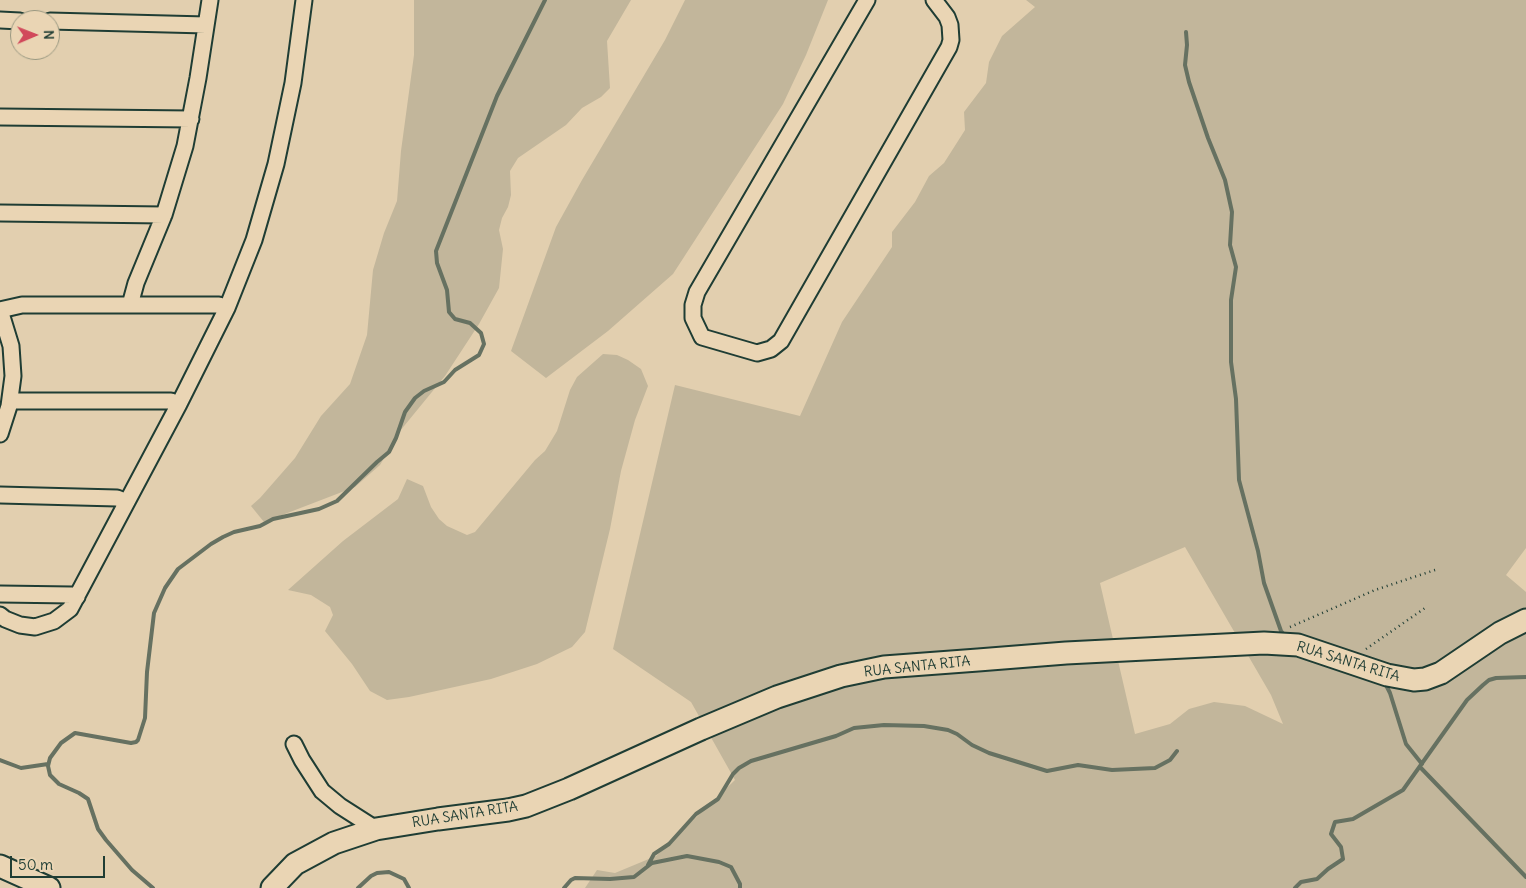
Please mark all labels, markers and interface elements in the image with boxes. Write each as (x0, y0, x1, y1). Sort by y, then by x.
north arrow (10, 10, 60, 60)
text: N (40, 30, 58, 40)
street label: RUA SANTA RITA (1294, 638, 1402, 686)
street label: RUA SANTA RITA (863, 653, 971, 681)
street label: RUA SANTA RITA (411, 798, 519, 832)
scale bar (12, 846, 108, 878)
text: 50 m (18, 855, 53, 874)

